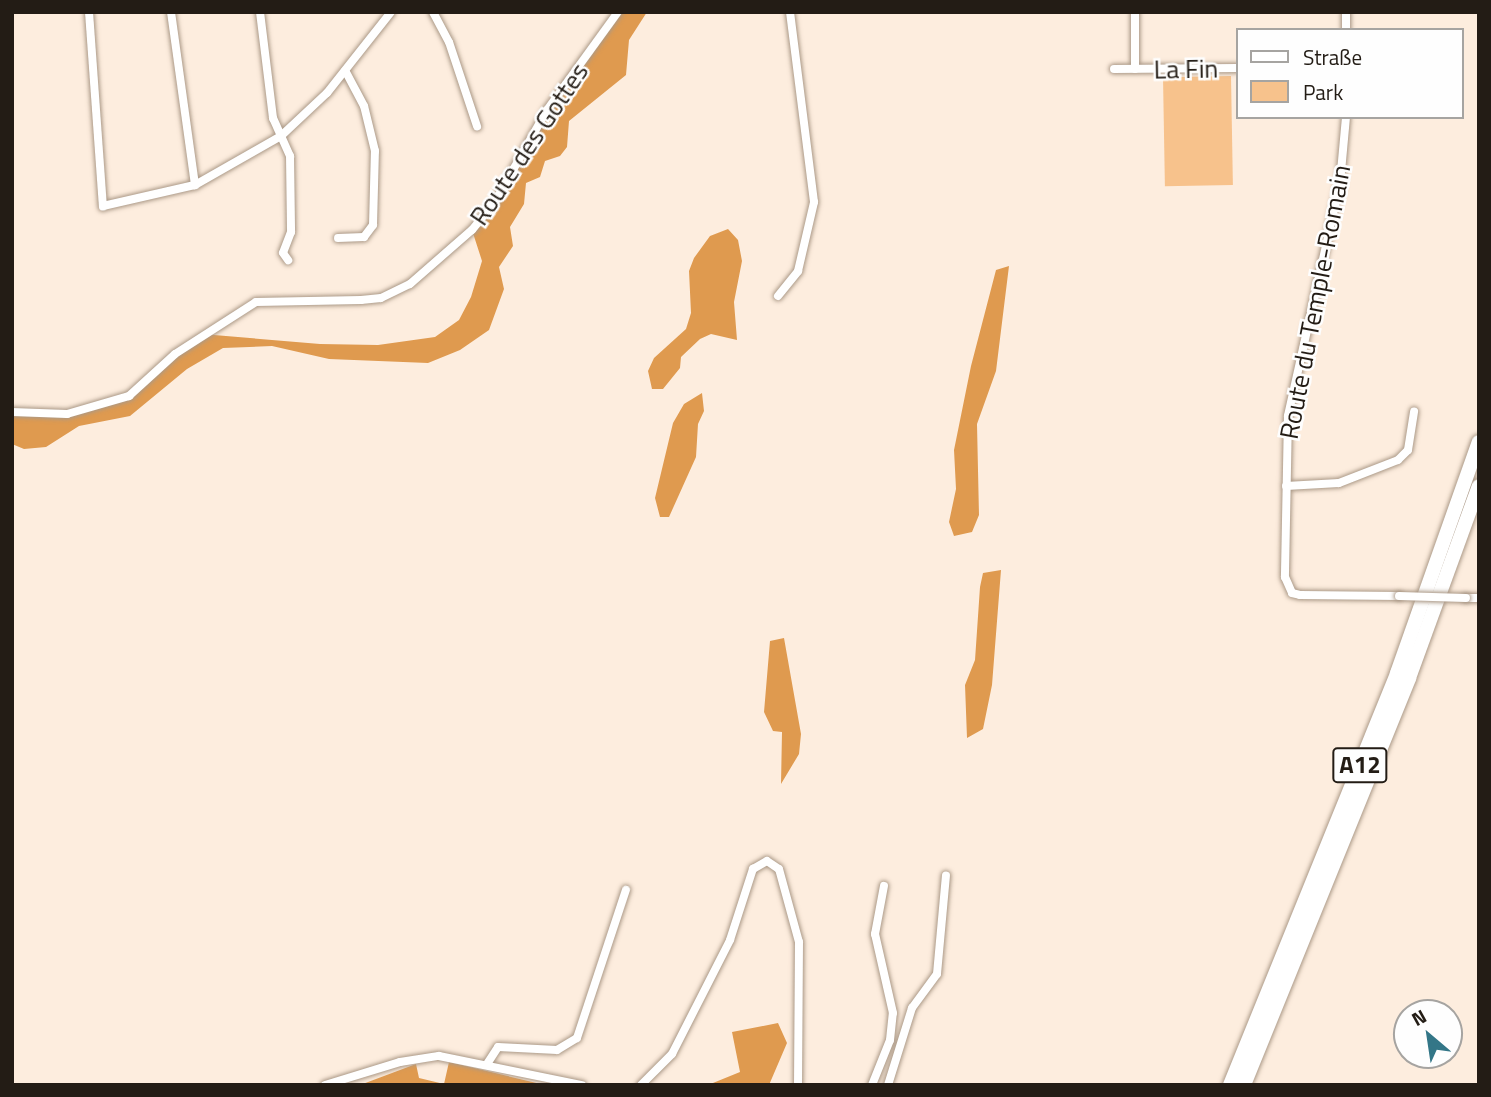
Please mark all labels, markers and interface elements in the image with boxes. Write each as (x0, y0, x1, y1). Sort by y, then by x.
legend (1236, 28, 1463, 119)
text: Straße (1303, 41, 1362, 73)
street label: La Fin (1153, 53, 1219, 85)
street label: Route des Gottes (463, 57, 595, 231)
text: Park (1303, 76, 1343, 108)
street label: Route du Temple-Romain (1273, 162, 1357, 442)
road number: A12 (1332, 744, 1388, 786)
north arrow (1393, 999, 1463, 1069)
text: N (1406, 1001, 1431, 1033)

